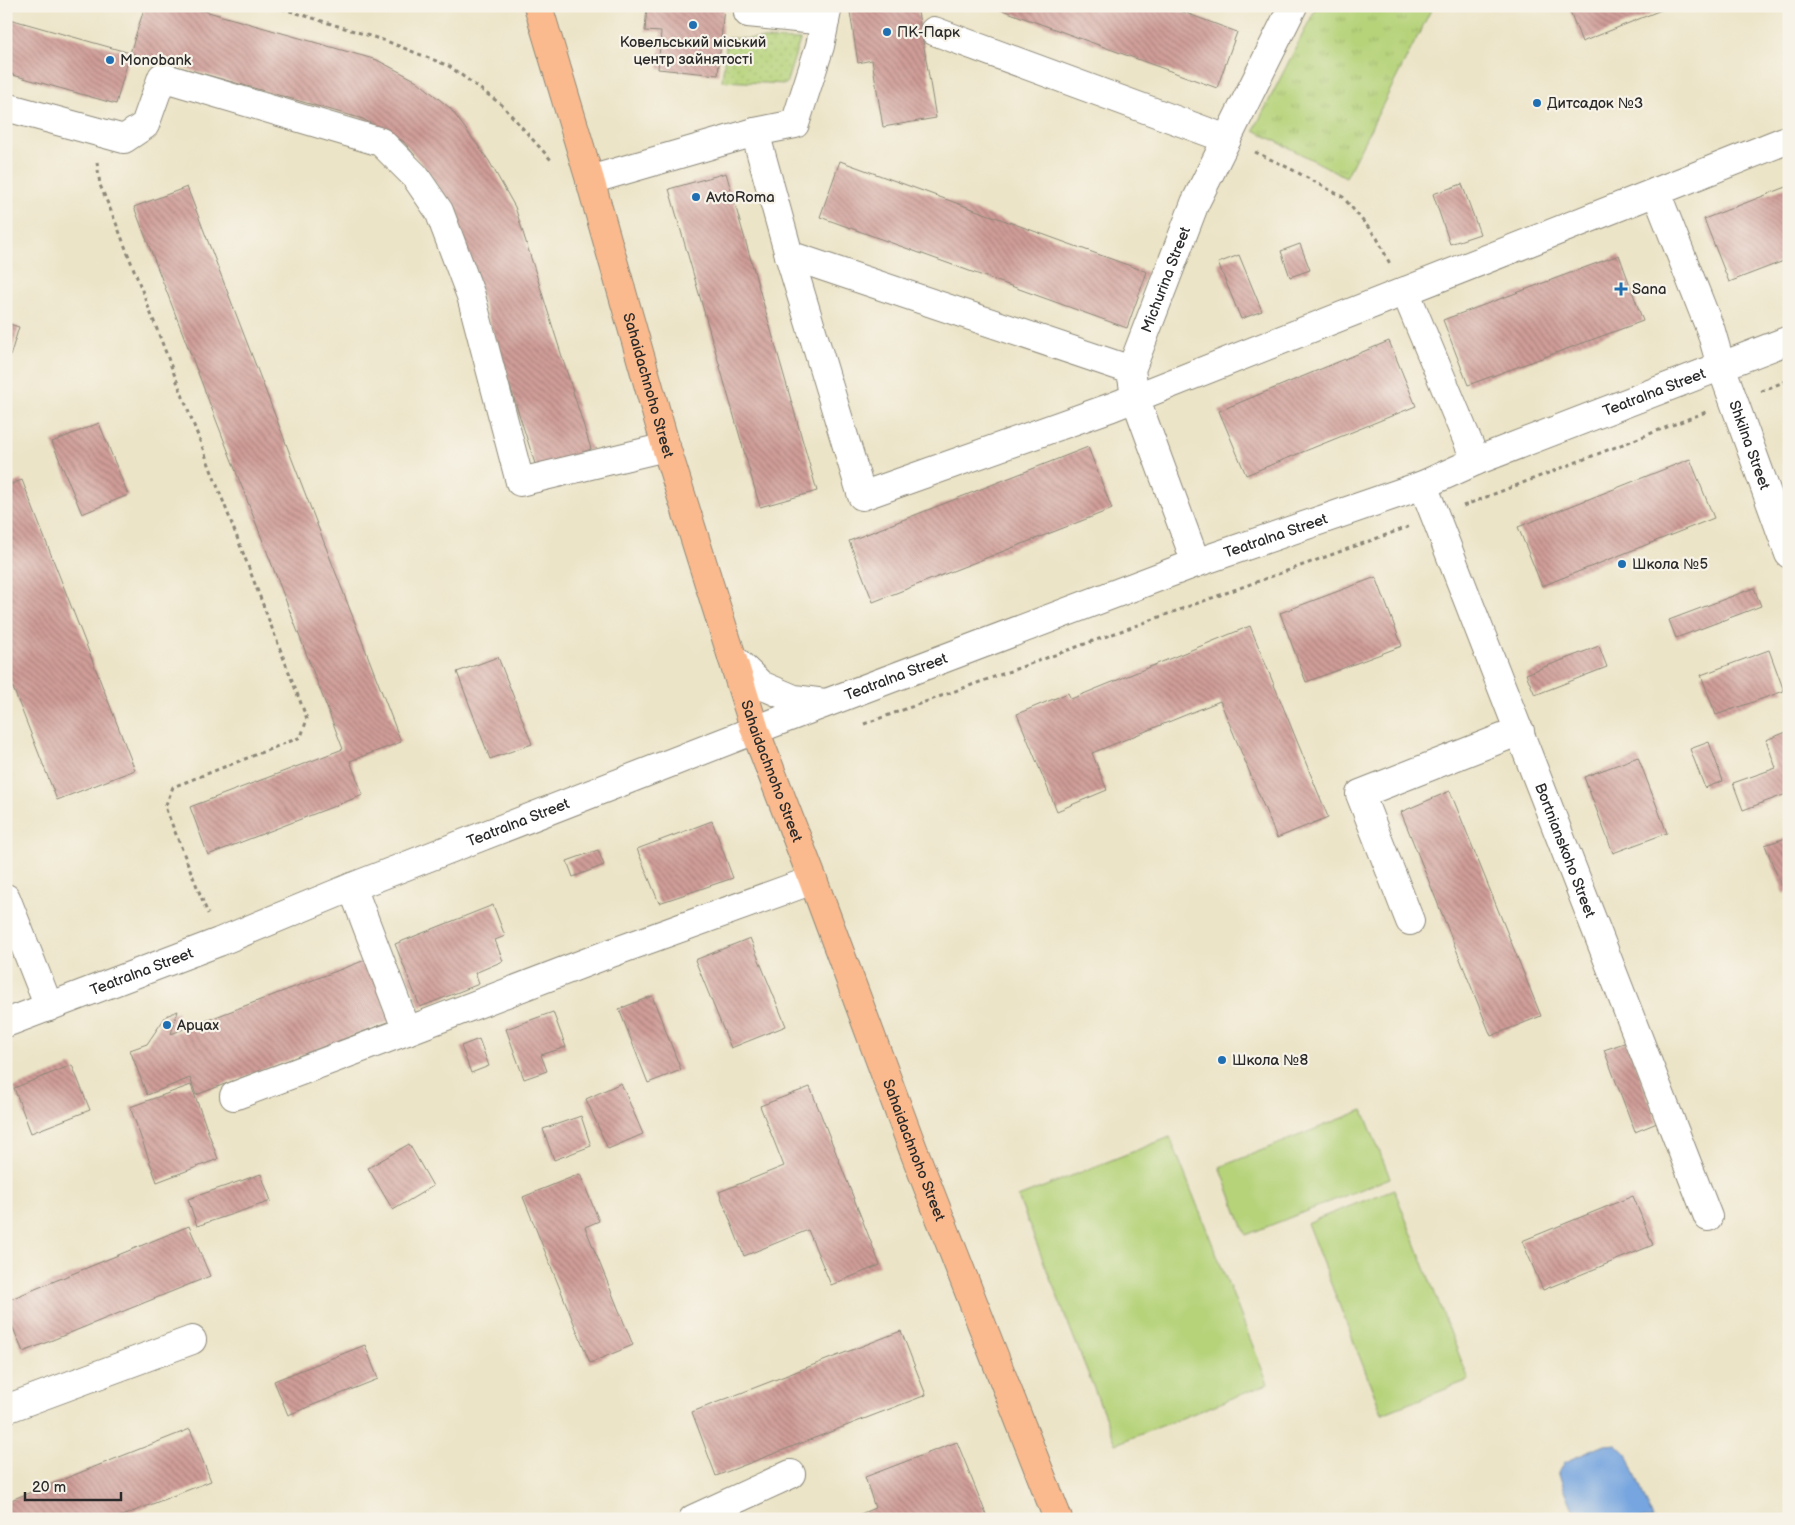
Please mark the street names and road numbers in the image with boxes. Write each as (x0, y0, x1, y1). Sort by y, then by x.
street label: Michurina Street (1137, 224, 1195, 335)
street label: Sahaidachnoho Street (619, 310, 678, 461)
street label: Teatralna Street (1600, 364, 1708, 421)
street label: Shkilna Street (1725, 398, 1775, 493)
street label: Teatralna Street (1221, 509, 1330, 562)
street label: Teatralna Street (842, 648, 950, 705)
street label: Sahaidachnoho Street (737, 698, 807, 845)
street label: Bortnianskoho Street (1530, 780, 1600, 921)
street label: Teatralna Street (464, 794, 572, 851)
street label: Teatralna Street (87, 943, 196, 1000)
street label: Sahaidachnoho Street (878, 1077, 950, 1224)

